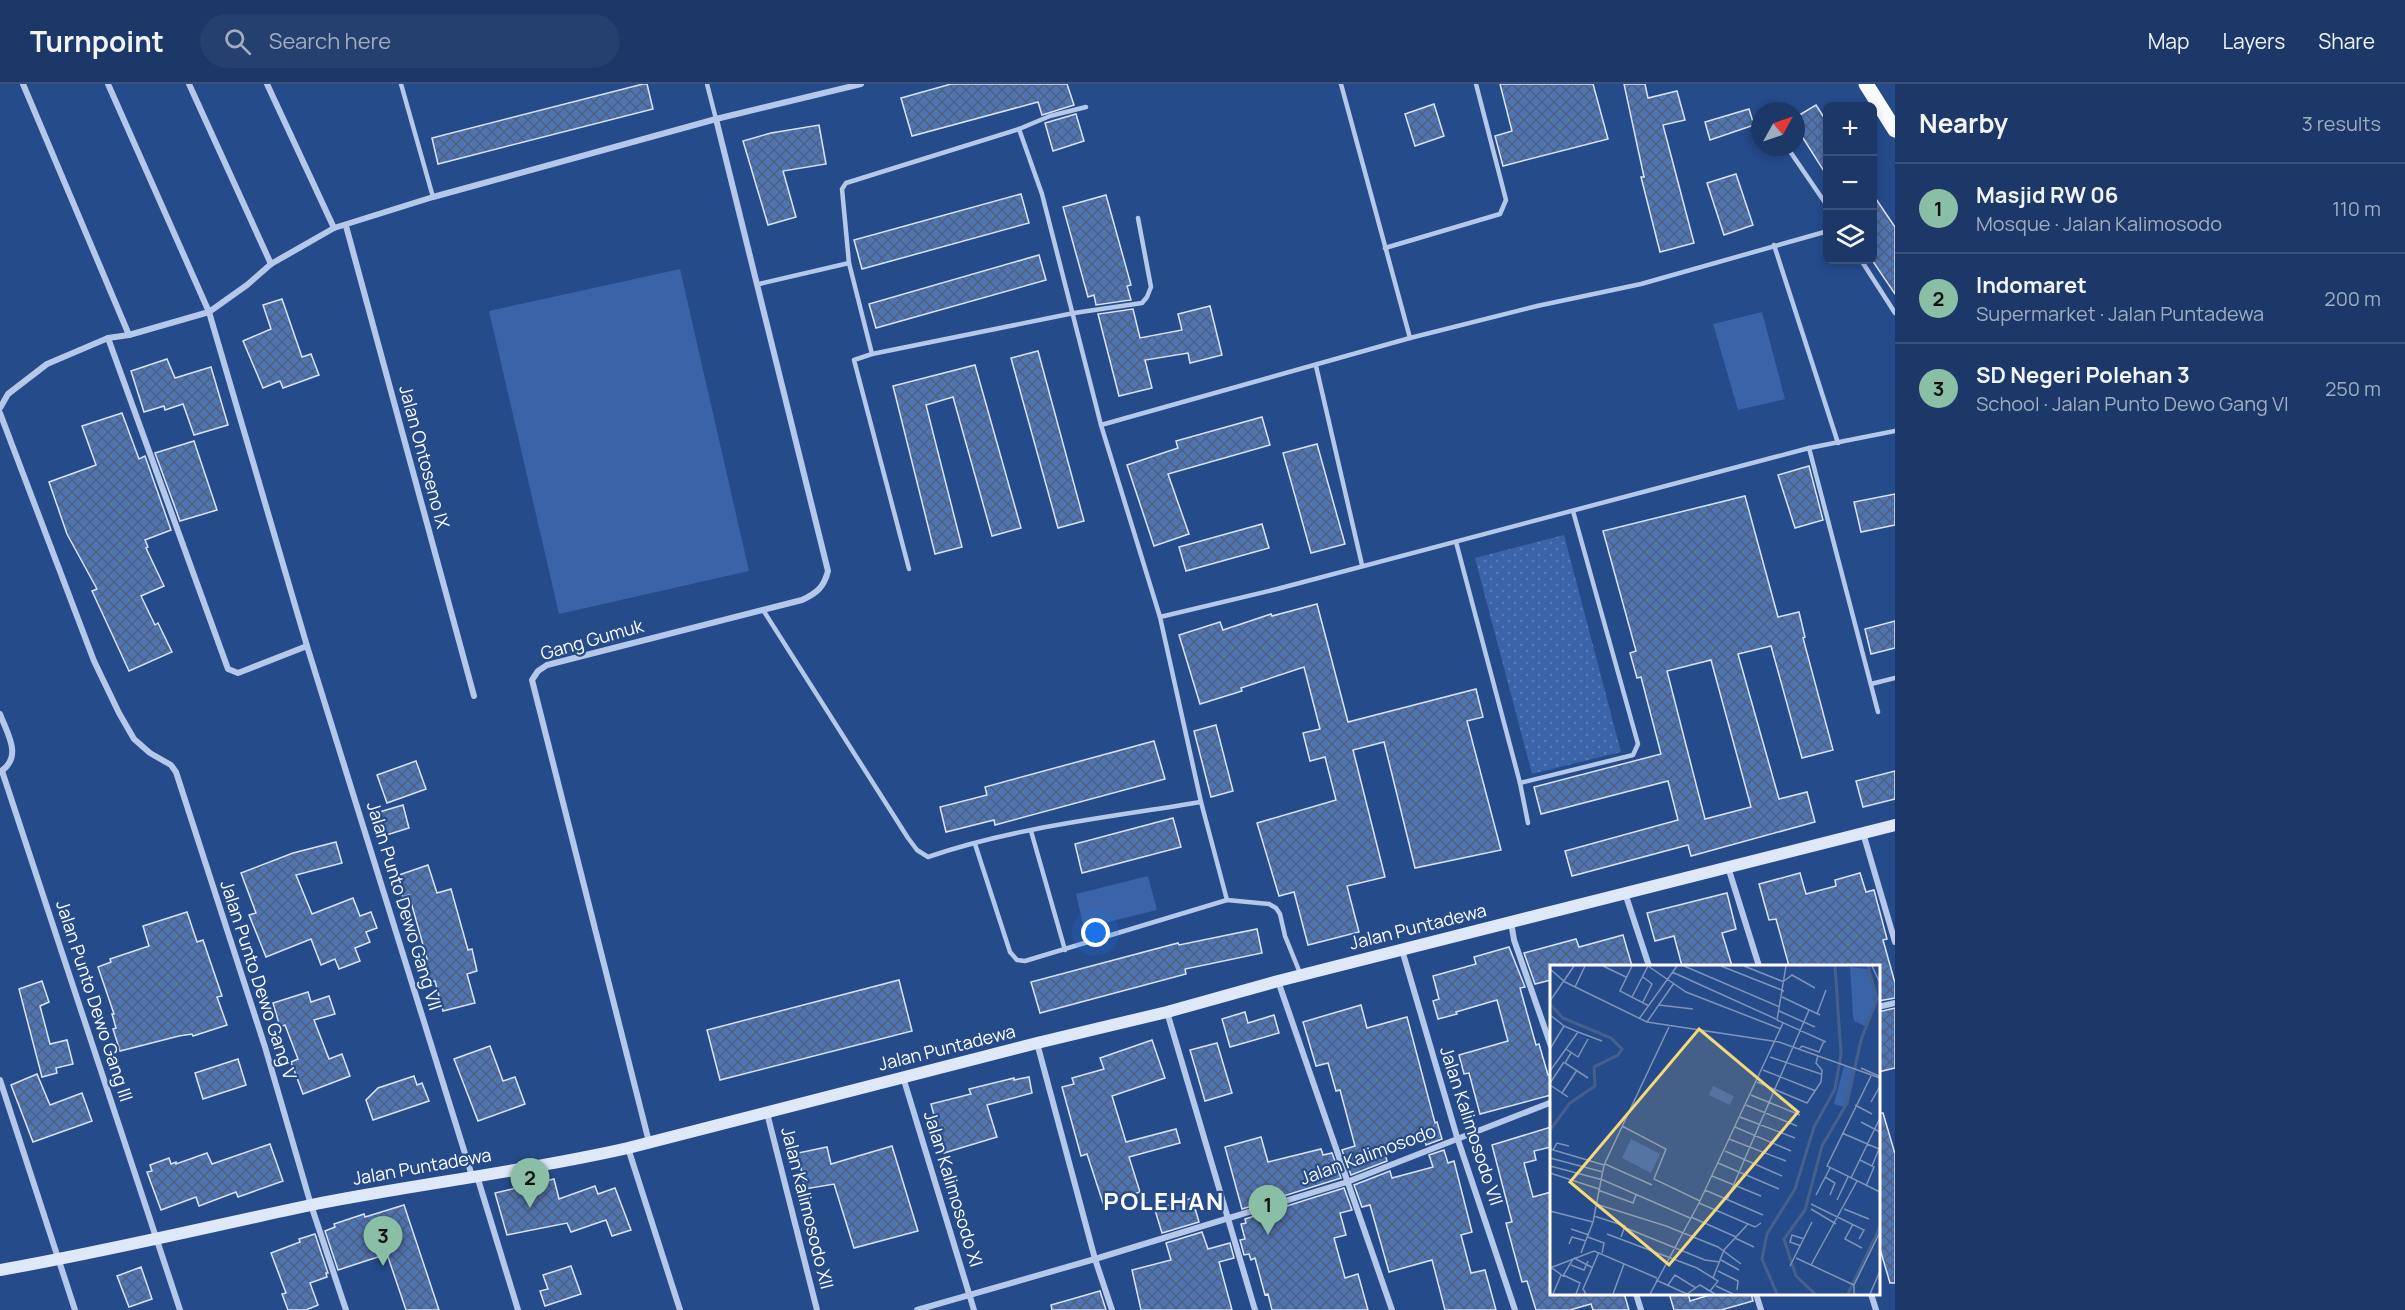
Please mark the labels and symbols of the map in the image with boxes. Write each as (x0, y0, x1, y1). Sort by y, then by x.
north arrow (1751, 102, 1805, 156)
street label: Jalan Ontoseno IX (394, 382, 456, 531)
street label: Gang Gumuk (538, 613, 647, 665)
street label: Jalan Punto Dewo Gang VII (362, 798, 448, 1013)
street label: Jalan Punto Dewo Gang V (215, 877, 303, 1083)
street label: Jalan Punto Dewo Gang III (51, 897, 139, 1104)
street label: Jalan Puntadewa (1347, 897, 1489, 955)
your location (1081, 918, 1110, 947)
inset map (1550, 965, 1880, 1295)
street label: Jalan Puntadewa (876, 1018, 1018, 1076)
street label: Jalan Kalimosodo VII (1435, 1043, 1509, 1208)
street label: Jalan Kalimosodo XI (919, 1108, 989, 1270)
street label: Jalan Kalimosodo (1296, 1118, 1439, 1190)
street label: Jalan Kalimosodo XII (776, 1124, 840, 1291)
street label: Jalan Puntadewa (351, 1142, 493, 1190)
pin: 2 (510, 1158, 550, 1208)
district label: POLEHAN (1103, 1184, 1225, 1217)
pin: 1 (1248, 1186, 1288, 1235)
pin: 3 (364, 1216, 403, 1266)

